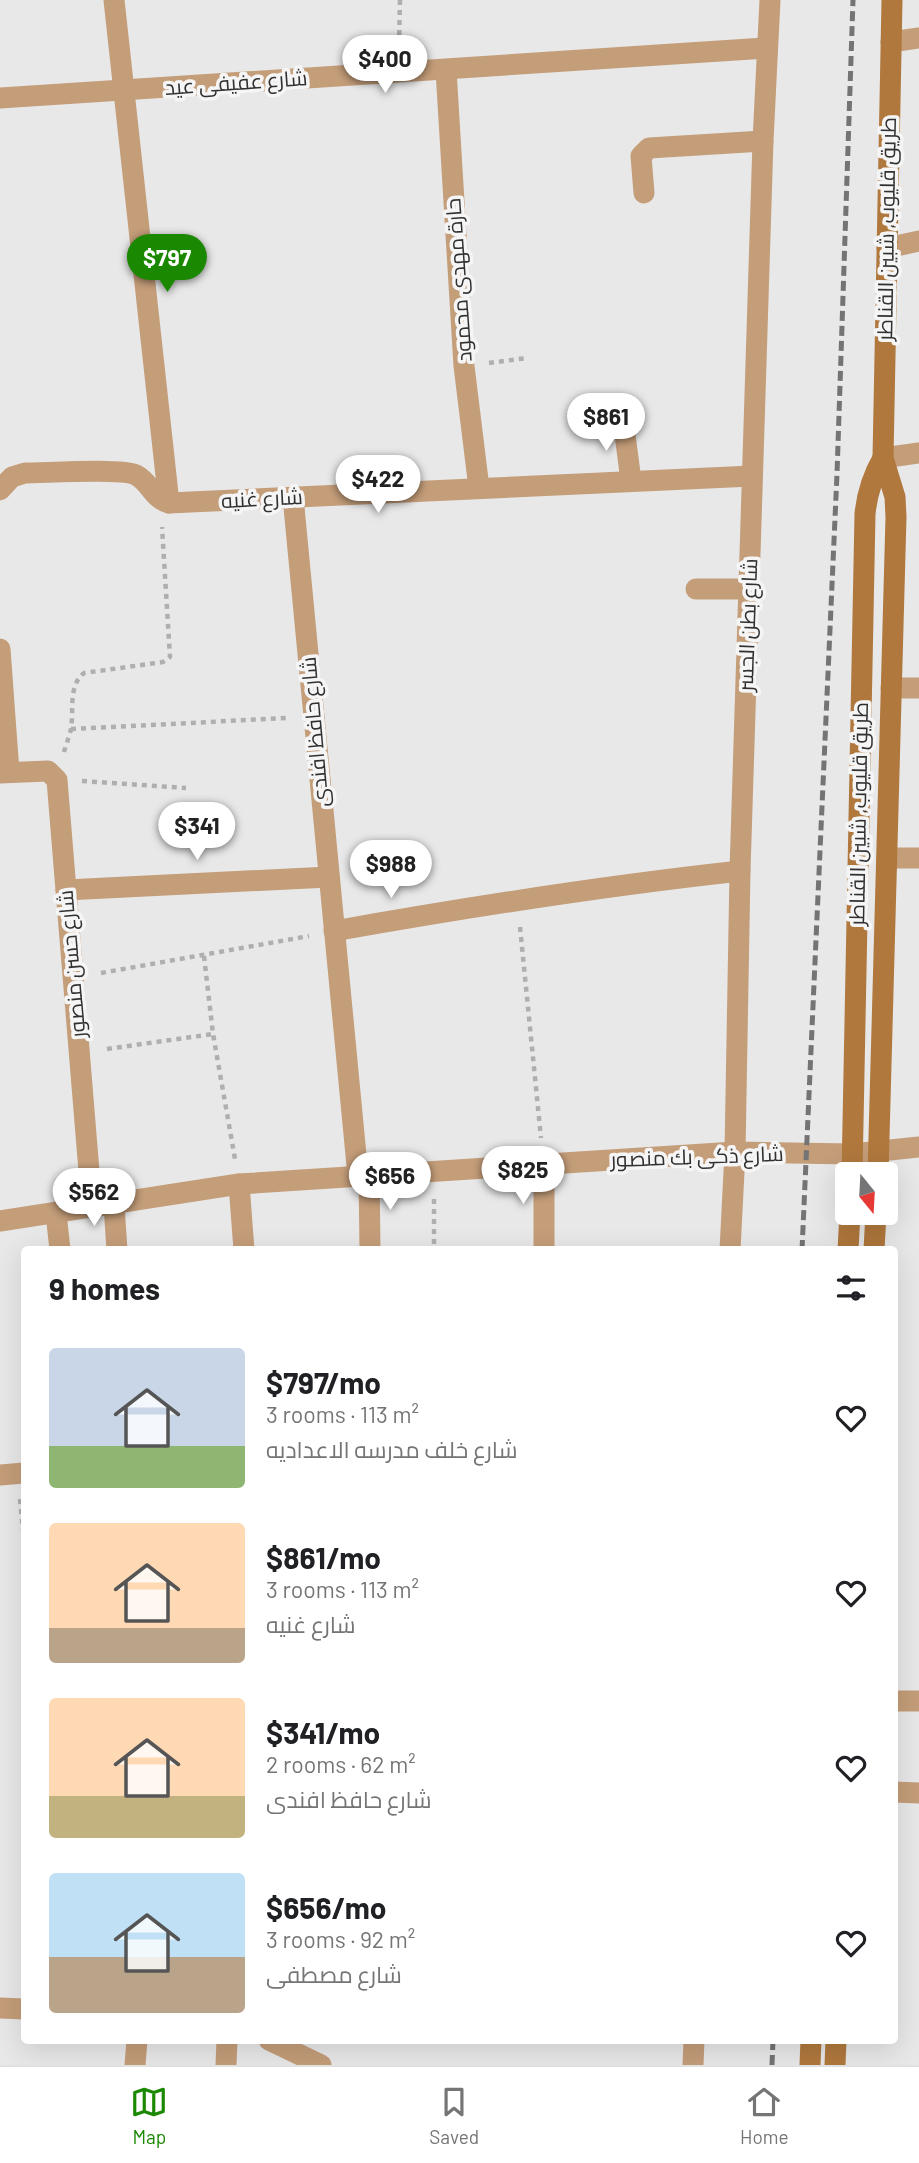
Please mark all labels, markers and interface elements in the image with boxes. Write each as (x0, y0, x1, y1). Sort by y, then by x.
pin: $400 (344, 36, 426, 95)
text: $400 (358, 44, 412, 72)
street label: شارع عفيفى عيد (164, 64, 308, 102)
street label: طريق قليوب, شبين القناطر (871, 117, 902, 342)
street label: حارة مهدى محمود (439, 197, 478, 363)
pin: $797 (126, 234, 208, 294)
text: $797 (143, 243, 191, 271)
pin: $861 (565, 393, 647, 453)
text: $861 (583, 402, 629, 430)
pin: $422 (337, 456, 419, 515)
text: $422 (352, 464, 404, 492)
street label: شارع غنيه (220, 483, 304, 515)
street label: شارع بطن الجسر (732, 558, 764, 693)
street label: شارع حافظ افندى (294, 656, 336, 808)
street label: طريق قليوب, شبين القناطر (843, 702, 874, 927)
pin: $341 (156, 802, 238, 862)
text: $341 (174, 811, 220, 839)
pin: $988 (350, 841, 432, 900)
text: $988 (366, 849, 416, 877)
street label: شارع حسن منصور (52, 889, 92, 1040)
street label: شارع ذكى بك منصور (609, 1140, 784, 1174)
pin: $825 (482, 1146, 564, 1206)
pin: $656 (349, 1152, 431, 1212)
text: $825 (498, 1155, 548, 1183)
text: $656 (365, 1161, 415, 1189)
north arrow (835, 1162, 898, 1225)
map controls (835, 1162, 898, 1225)
pin: $562 (53, 1168, 135, 1228)
text: $562 (69, 1177, 119, 1205)
icon: filters (832, 1269, 870, 1307)
text: 9 homes (49, 1270, 160, 1306)
text: $797/mo (266, 1364, 381, 1400)
icon: home (105, 1376, 189, 1460)
icon: heart (832, 1399, 870, 1437)
text: 3 rooms · 113 m² (266, 1400, 419, 1428)
text: شارع خلف مدرسه الاعداديه (266, 1435, 518, 1463)
text: $861/mo (266, 1539, 381, 1575)
icon: home (105, 1551, 189, 1635)
icon: heart (832, 1574, 870, 1612)
text: 3 rooms · 113 m² (266, 1575, 419, 1603)
text: شارع غنيه (266, 1610, 356, 1638)
text: $341/mo (266, 1714, 380, 1750)
icon: home (105, 1726, 189, 1810)
icon: heart (832, 1749, 870, 1787)
text: 2 rooms · 62 m² (266, 1750, 416, 1778)
text: شارع حافظ افندى (266, 1785, 431, 1813)
text: $656/mo (266, 1889, 387, 1925)
icon: home (105, 1901, 189, 1985)
icon: heart (832, 1924, 870, 1962)
text: 3 rooms · 92 m² (266, 1925, 415, 1953)
text: شارع مصطفى (266, 1960, 402, 1988)
tab: Map (130, 2083, 168, 2148)
tab: Saved (429, 2083, 479, 2148)
tab: Home (740, 2083, 789, 2148)

